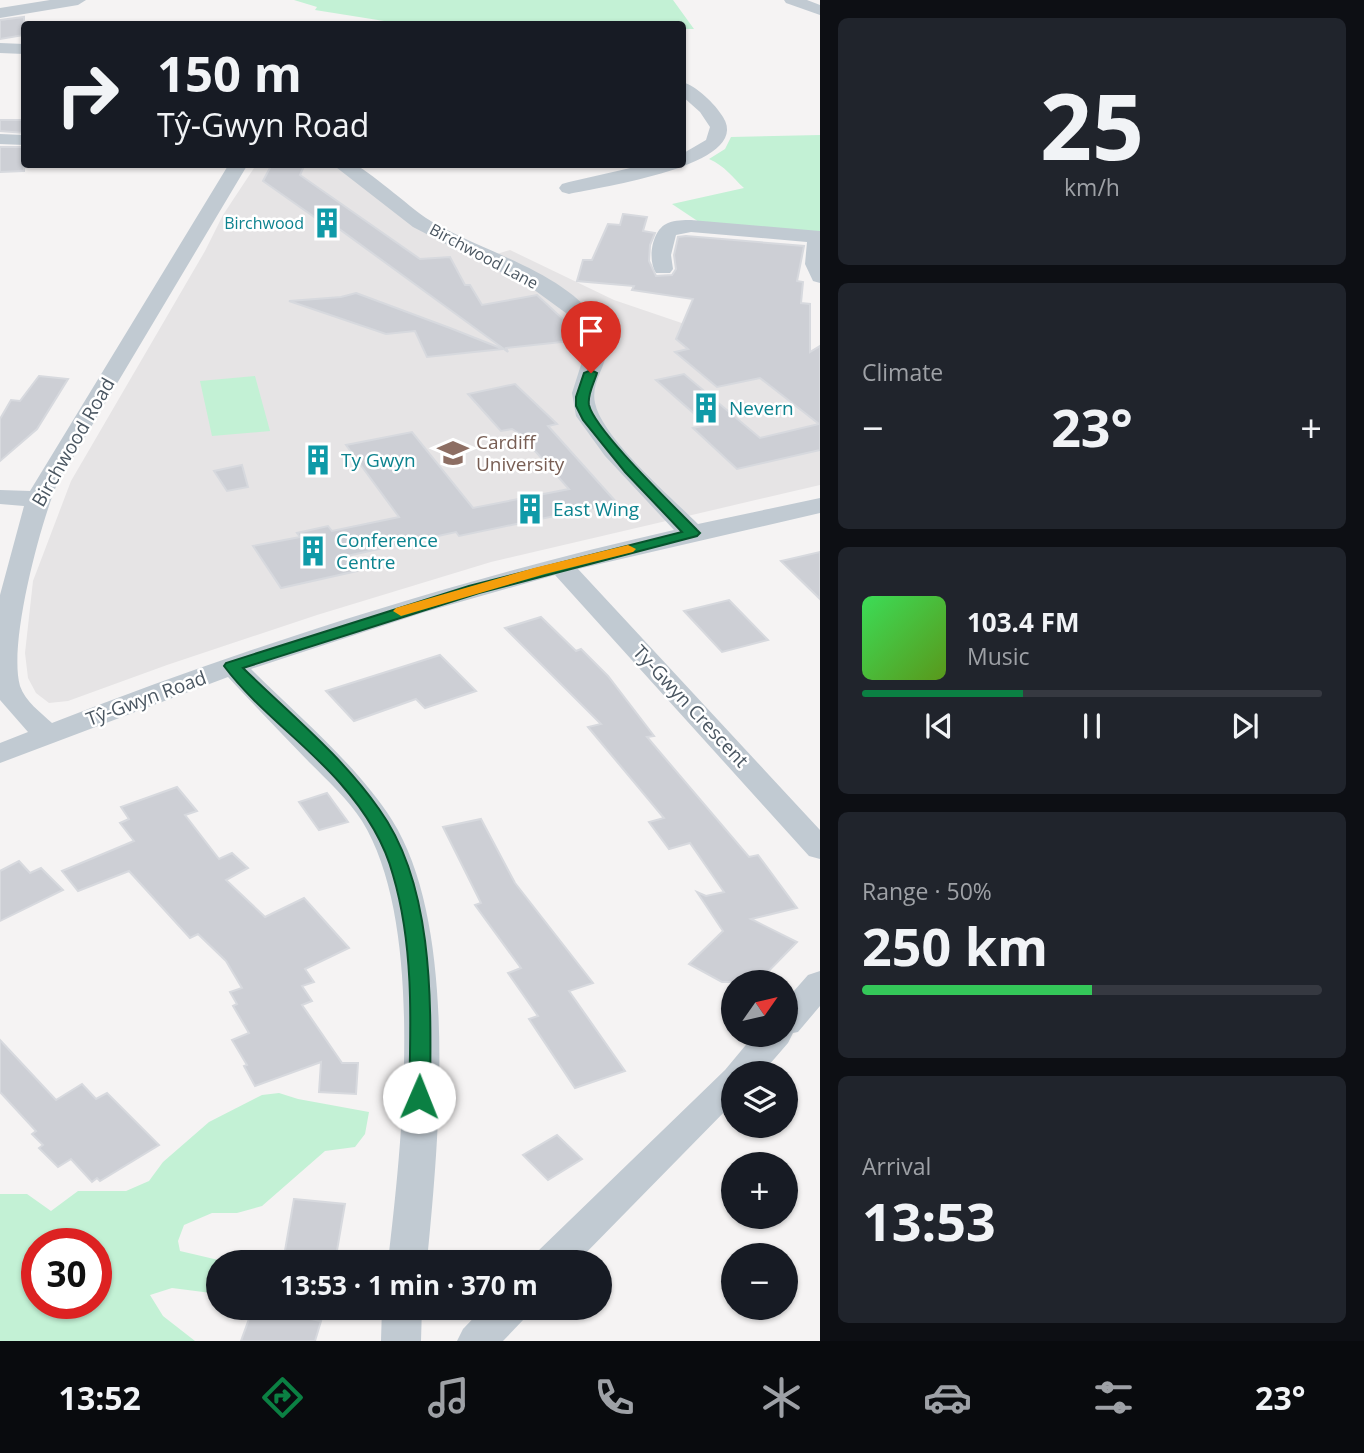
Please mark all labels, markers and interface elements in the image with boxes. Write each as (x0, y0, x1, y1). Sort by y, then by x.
text: 150 m (157, 40, 302, 106)
icon: right (42, 49, 133, 140)
text: 25 (1040, 63, 1144, 187)
text: Tŷ-Gwyn Road (157, 103, 369, 146)
text: km/h (1064, 171, 1120, 203)
building icon: Birchwood (310, 206, 344, 240)
place label: Birchwood (224, 212, 304, 234)
street label: Birchwood Lane (426, 218, 542, 294)
pin (561, 301, 621, 373)
icon: arrive (572, 312, 610, 350)
text: Climate (862, 356, 943, 388)
street label: Birchwood Road (25, 373, 121, 511)
building icon: Nevern (689, 391, 723, 425)
text: 23° (1051, 391, 1133, 462)
place label: Nevern (729, 395, 794, 421)
text: − (862, 401, 884, 453)
text: + (1300, 401, 1322, 453)
place label: Cardiff University (476, 429, 565, 477)
school or university icon: Cardiff University (436, 436, 470, 470)
building icon: Ty Gwyn (301, 443, 335, 477)
place label: Ty Gwyn (341, 447, 416, 473)
building icon: East Wing (513, 492, 547, 526)
place label: East Wing (553, 496, 639, 522)
place label: Conference Centre (336, 527, 438, 575)
building icon: Conference Centre (296, 534, 330, 568)
text: 103.4 FM (967, 604, 1079, 640)
street label: Ty-Gwyn Crescent (627, 639, 755, 773)
text: Music (967, 640, 1030, 672)
street label: Tŷ-Gwyn Road (82, 664, 210, 732)
icon: previous (920, 707, 958, 745)
icon: pause (1073, 707, 1111, 745)
icon: next (1226, 707, 1264, 745)
text: Range · 50% (862, 875, 992, 907)
text: 250 km (862, 910, 1048, 981)
north arrow (721, 970, 798, 1046)
map controls (721, 970, 798, 1320)
position arrow (382, 1060, 456, 1134)
button: layers (721, 1061, 798, 1138)
text: Arrival (862, 1150, 931, 1182)
button: + (721, 1152, 798, 1229)
text: 13:53 (862, 1185, 996, 1256)
speed limit sign: 30 (21, 1228, 112, 1319)
button: − (721, 1243, 798, 1320)
text: 13:53 · 1 min · 370 m (280, 1267, 538, 1303)
icon: directions (258, 1373, 307, 1422)
icon: music (424, 1373, 473, 1422)
icon: phone (590, 1373, 639, 1422)
icon: climate (757, 1373, 806, 1422)
icon: car (923, 1373, 972, 1422)
icon: filters (1089, 1373, 1138, 1422)
text: 13:52 (59, 1376, 141, 1419)
text: 23° (1255, 1376, 1305, 1419)

